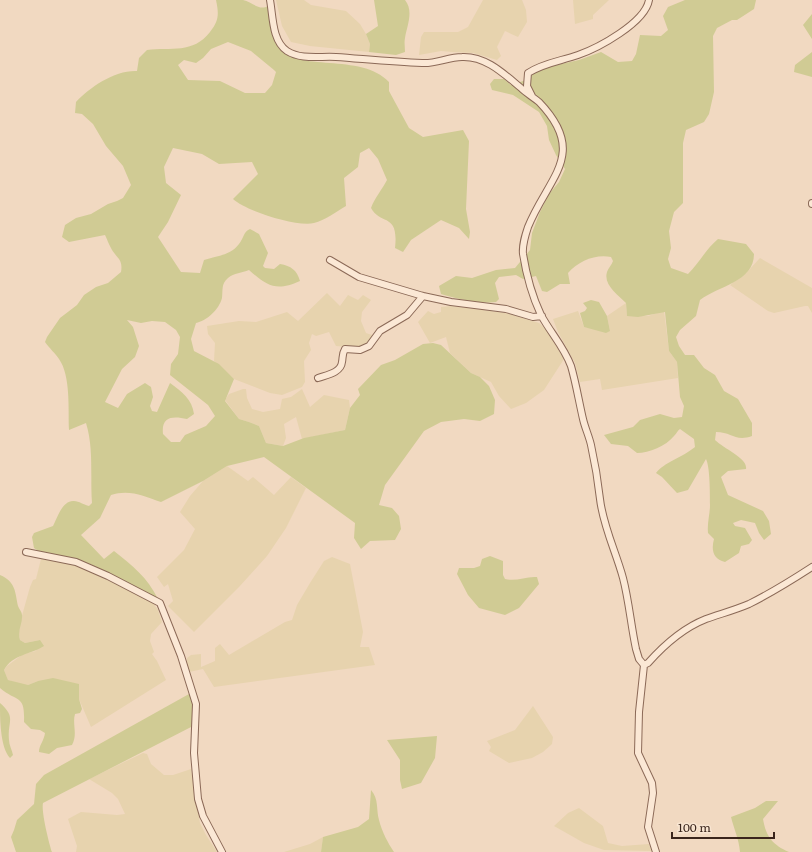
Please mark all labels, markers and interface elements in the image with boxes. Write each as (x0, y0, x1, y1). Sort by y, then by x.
scale bar (672, 814, 774, 840)
text: 100 m (678, 818, 711, 836)

